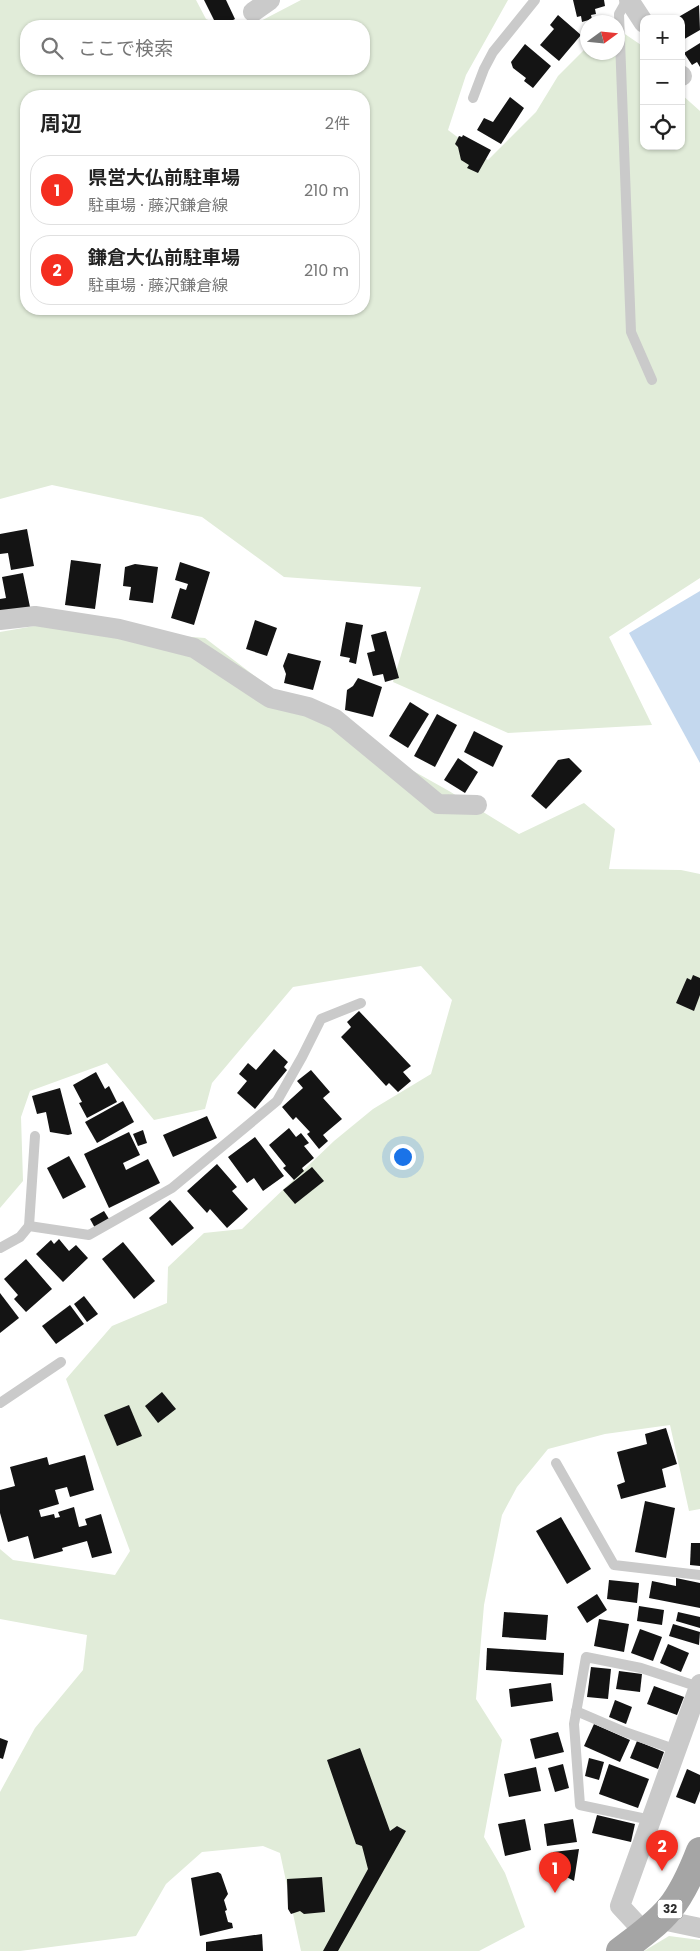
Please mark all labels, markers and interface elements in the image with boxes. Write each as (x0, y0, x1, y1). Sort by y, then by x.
north arrow (580, 15, 625, 60)
map controls (640, 15, 685, 150)
button: + (640, 15, 685, 60)
search box (20, 20, 370, 75)
icon: search (38, 34, 66, 62)
text: ここで検索 (78, 35, 173, 62)
button: − (640, 60, 685, 105)
button: locate (640, 105, 685, 150)
text: 周辺 (40, 109, 82, 138)
text: 2件 (325, 112, 350, 135)
text: 県営大仏前駐車場 (88, 164, 240, 191)
text: 1 (54, 179, 60, 202)
text: 210 m (304, 179, 349, 202)
text: 駐車場 · 藤沢鎌倉線 (88, 194, 228, 217)
text: 鎌倉大仏前駐車場 (88, 244, 240, 271)
text: 2 (52, 259, 62, 282)
text: 210 m (304, 259, 349, 282)
text: 駐車場 · 藤沢鎌倉線 (88, 274, 228, 297)
your location (390, 1144, 416, 1170)
pin: 2 (646, 1830, 678, 1871)
pin: 1 (539, 1852, 571, 1893)
road number: 32 (658, 1900, 682, 1918)

